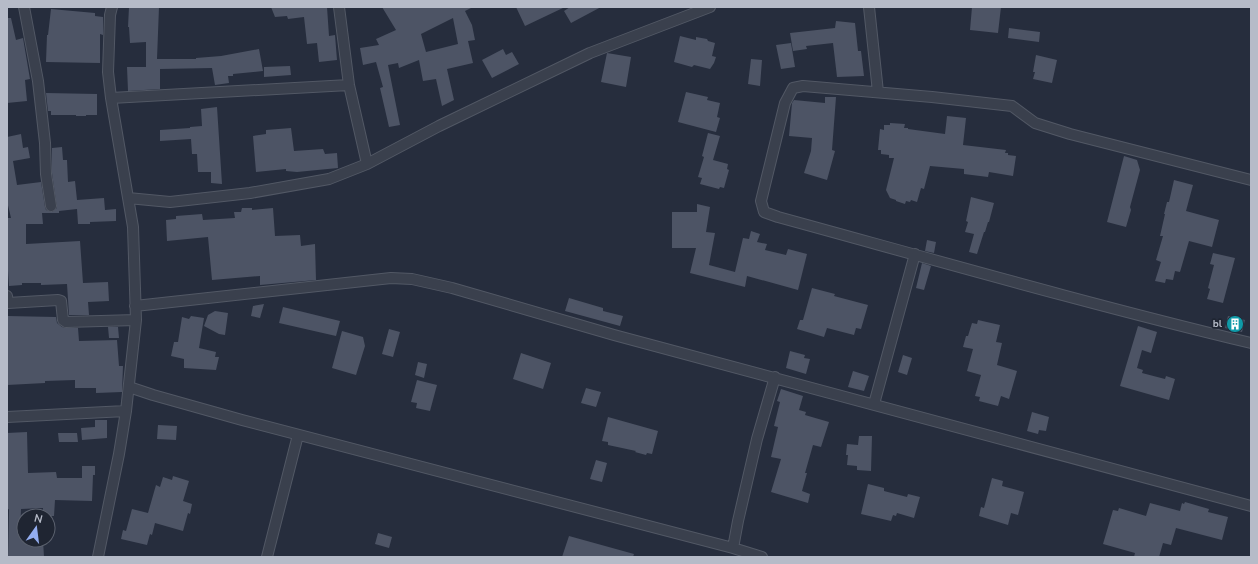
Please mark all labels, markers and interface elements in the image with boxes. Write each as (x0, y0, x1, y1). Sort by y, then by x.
building icon: bl (1225, 314, 1245, 334)
place label: bl (1213, 317, 1223, 331)
north arrow (16, 508, 56, 548)
text: N (32, 511, 44, 527)

